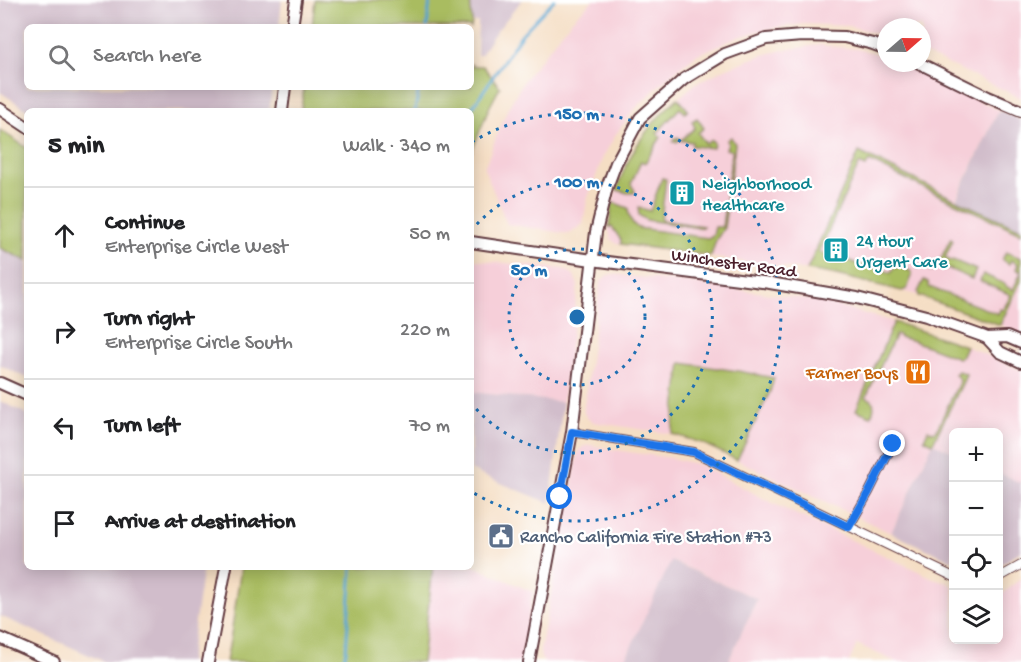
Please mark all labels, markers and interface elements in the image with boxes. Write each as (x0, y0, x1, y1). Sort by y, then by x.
north arrow (877, 18, 931, 72)
search box (24, 24, 474, 90)
icon: search (45, 41, 78, 74)
text: Search here (93, 44, 201, 70)
text: 150 m (554, 105, 599, 126)
text: 5 min (48, 132, 104, 163)
text: Walk · 340 m (343, 136, 450, 159)
text: 100 m (554, 173, 600, 194)
place label: Neighborhood Healthcare (702, 175, 812, 217)
building icon: Neighborhood Healthcare (667, 178, 697, 208)
text: Continue (105, 211, 185, 237)
icon: ahead (48, 219, 81, 252)
text: 50 m (409, 224, 450, 247)
place label: 24 Hour Urgent Care (856, 232, 949, 274)
building icon: 24 Hour Urgent Care (821, 235, 851, 265)
text: Enterprise Circle West (105, 237, 288, 260)
street label: Winchester Road (670, 245, 799, 284)
text: 50 m (511, 261, 548, 282)
text: Turn right (105, 307, 193, 333)
centre of rings (567, 307, 587, 327)
icon: right (48, 315, 81, 348)
text: 220 m (400, 320, 450, 343)
text: Enterprise Circle South (105, 333, 293, 356)
restaurant icon: Farmer Boys (903, 357, 933, 387)
place label: Farmer Boys (805, 364, 899, 385)
icon: left (48, 411, 81, 444)
text: Turn left (105, 414, 179, 440)
text: 70 m (409, 416, 450, 439)
map controls (949, 428, 1003, 644)
button: + (949, 428, 1003, 482)
route end (879, 430, 905, 456)
button: − (949, 482, 1003, 536)
route start (546, 483, 572, 509)
icon: arrive (48, 507, 81, 540)
text: Arrive at destination (105, 510, 295, 536)
public building icon: Rancho California Fire Station #73 (486, 521, 516, 551)
place label: Rancho California Fire Station #73 (520, 528, 772, 549)
button: locate (949, 536, 1003, 590)
button: layers (949, 590, 1003, 644)

